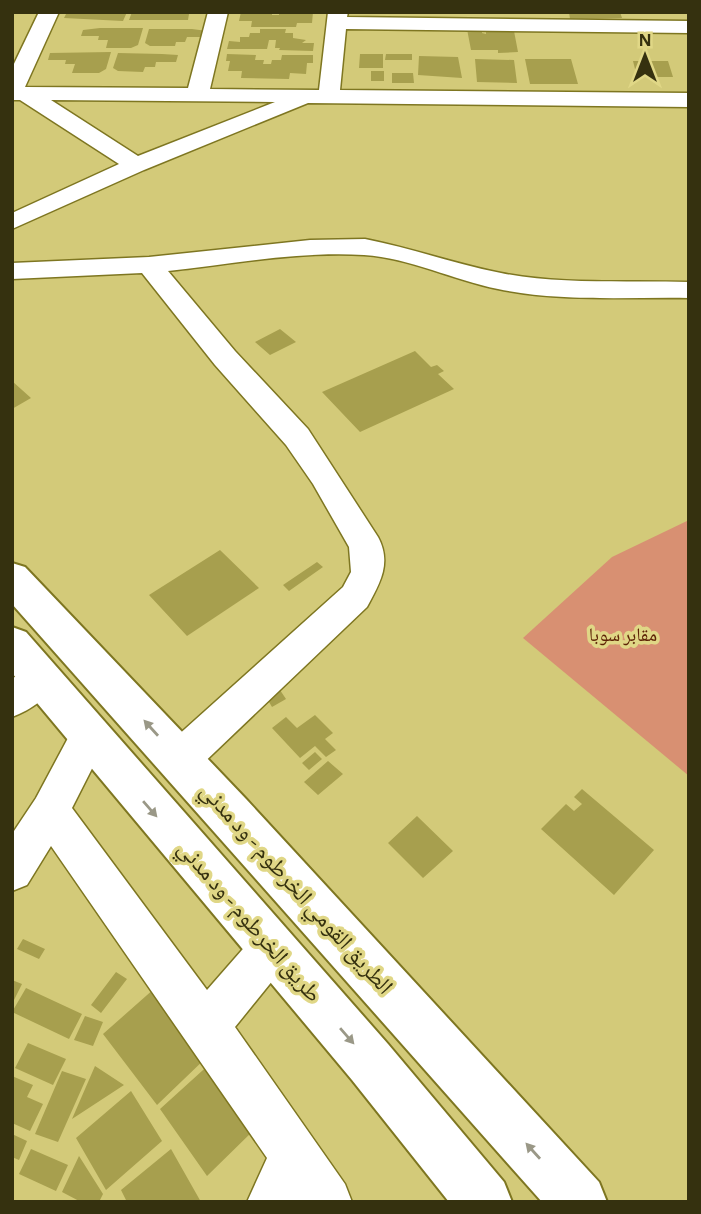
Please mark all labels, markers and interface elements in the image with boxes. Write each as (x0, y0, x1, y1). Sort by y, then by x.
north arrow (610, 21, 680, 91)
text: N (638, 31, 652, 50)
park label: مقابر سوبا (589, 626, 657, 646)
one-way arrow (143, 719, 159, 737)
street label: الطريق القومي الخرطوم - ود مدني (191, 779, 397, 1003)
one-way arrow (142, 800, 157, 817)
street label: طريق الخرطوم - ود مدني (169, 837, 325, 1011)
one-way arrow (339, 1028, 354, 1045)
one-way arrow (525, 1142, 541, 1160)

